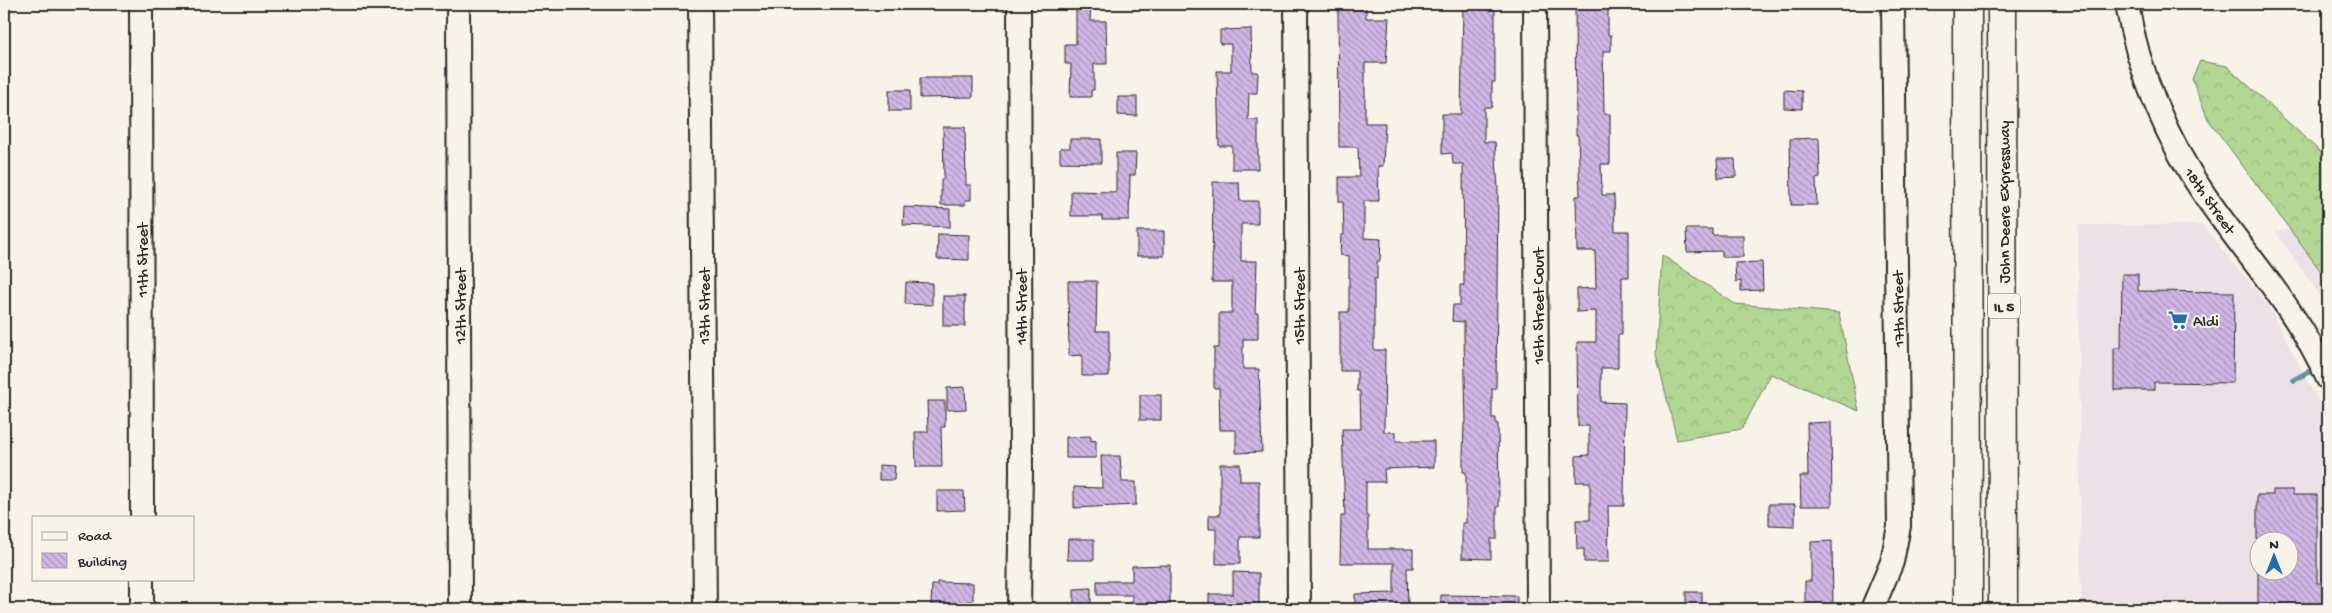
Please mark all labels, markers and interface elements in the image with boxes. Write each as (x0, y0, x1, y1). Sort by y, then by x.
street label: John Deere Expressway (1997, 121, 2016, 283)
street label: 18th Street (2178, 164, 2239, 240)
street label: 11th Street (135, 221, 154, 298)
street label: 16th Street Court (1531, 246, 1550, 365)
street label: 13th Street (697, 266, 716, 345)
street label: 15th Street (1292, 266, 1311, 345)
street label: 12th Street (453, 267, 472, 345)
street label: 14th Street (1014, 268, 1033, 346)
street label: 17th Street (1890, 269, 1911, 348)
road number: IL 5 (1988, 294, 2020, 318)
supermarket icon: Aldi (2167, 309, 2189, 331)
place label: Aldi (2193, 314, 2219, 333)
legend (32, 516, 195, 580)
text: Road (78, 528, 112, 546)
north arrow (2250, 530, 2300, 580)
text: N (2269, 537, 2279, 554)
text: Building (77, 554, 127, 572)

